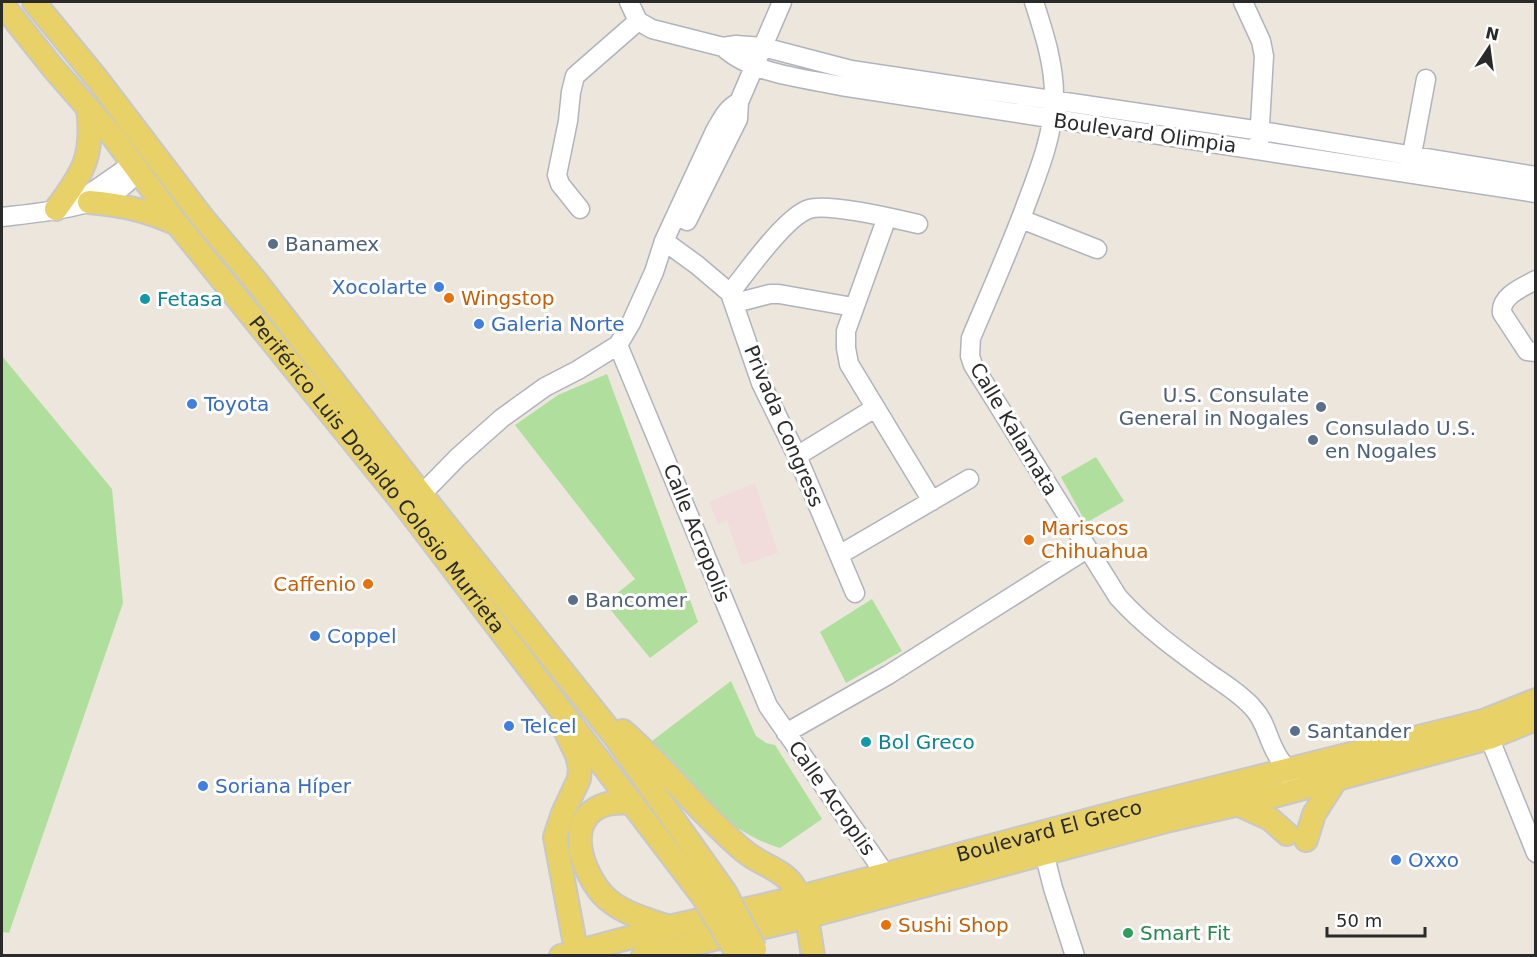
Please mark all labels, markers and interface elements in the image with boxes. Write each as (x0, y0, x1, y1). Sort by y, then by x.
north arrow (1459, 18, 1519, 78)
text: N (1484, 23, 1501, 45)
street label: Boulevard Olimpia (1052, 108, 1238, 158)
place label: Banamex (285, 232, 379, 256)
marker: Banamex (266, 237, 280, 251)
place label: Xocolarte (332, 275, 427, 299)
marker: Xocolarte (432, 280, 446, 294)
place label: Wingstop (461, 286, 554, 310)
place label: Fetasa (157, 287, 223, 311)
marker: Wingstop (442, 291, 456, 305)
marker: Fetasa (138, 292, 152, 306)
street label: Periférico Luis Donaldo Colosio Murrieta (244, 311, 510, 638)
place label: Galeria Norte (491, 312, 625, 336)
marker: Galeria Norte (472, 317, 486, 331)
street label: Privada Congress (739, 342, 829, 510)
street label: Calle Kalamata (965, 358, 1063, 500)
place label: U.S. Consulate General in Nogales (1119, 383, 1309, 430)
place label: Toyota (203, 392, 269, 416)
marker: Toyota (185, 397, 199, 411)
marker: U.S. Consulate General in Nogales (1314, 400, 1328, 414)
place label: Consulado U.S. en Nogales (1325, 416, 1476, 463)
marker: Consulado U.S. en Nogales (1306, 433, 1320, 447)
street label: Calle Acropolis (658, 460, 736, 606)
place label: Mariscos Chihuahua (1041, 516, 1148, 563)
marker: Mariscos Chihuahua (1022, 533, 1036, 547)
place label: Caffenio (273, 572, 356, 596)
marker: Caffenio (361, 577, 375, 591)
place label: Bancomer (585, 588, 688, 612)
marker: Bancomer (566, 593, 580, 607)
place label: Coppel (327, 624, 396, 648)
marker: Coppel (308, 629, 322, 643)
place label: Telcel (520, 714, 577, 738)
marker: Telcel (502, 719, 516, 733)
place label: Santander (1307, 719, 1411, 743)
marker: Santander (1288, 724, 1302, 738)
place label: Bol Greco (878, 730, 975, 754)
marker: Bol Greco (859, 735, 873, 749)
street label: Calle Acroplis (784, 736, 880, 860)
place label: Soriana Híper (215, 774, 352, 798)
marker: Soriana Híper (196, 779, 210, 793)
street label: Boulevard El Greco (954, 795, 1144, 867)
place label: Oxxo (1408, 848, 1459, 872)
marker: Oxxo (1389, 853, 1403, 867)
scale bar (1327, 900, 1424, 938)
text: 50 m (1336, 910, 1382, 931)
place label: Sushi Shop (898, 913, 1009, 937)
marker: Sushi Shop (879, 918, 893, 932)
place label: Smart Fit (1140, 921, 1230, 945)
marker: Smart Fit (1121, 926, 1135, 940)

